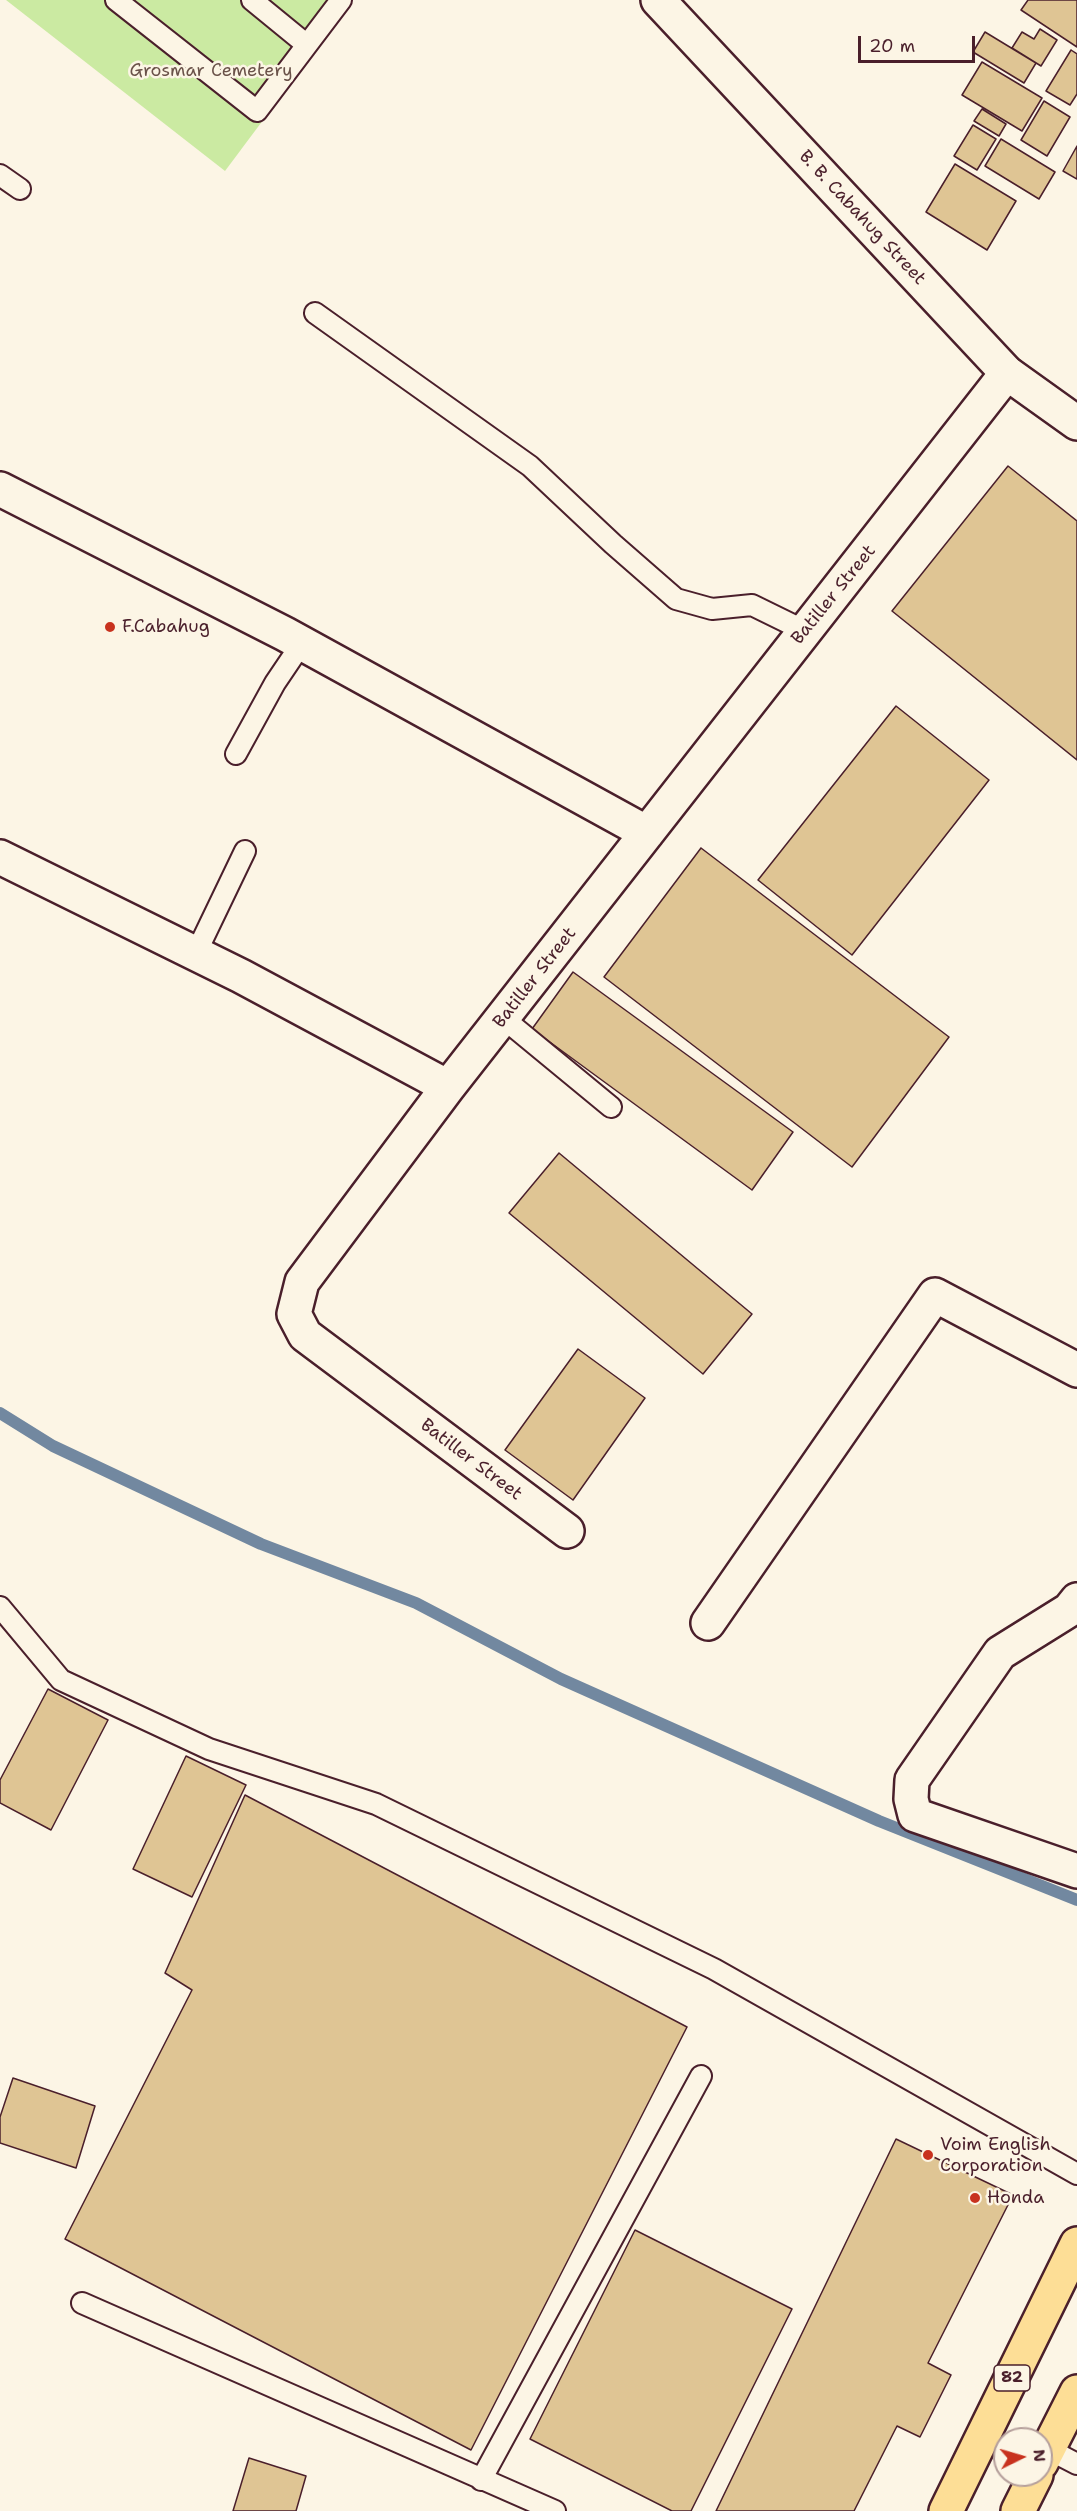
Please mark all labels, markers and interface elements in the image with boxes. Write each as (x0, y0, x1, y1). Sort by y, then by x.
scale bar (861, 24, 978, 62)
text: 20 m (869, 34, 915, 58)
park label: Grosmar Cemetery (129, 60, 293, 82)
street label: B. B. Cabahug Street (794, 146, 930, 290)
street label: Batiller Street (787, 541, 881, 649)
place label: F.Cabahug (122, 616, 210, 638)
marker: F.Cabahug (103, 620, 117, 634)
street label: Batiller Street (489, 923, 581, 1033)
street label: Batiller Street (416, 1415, 526, 1505)
place label: Voim English Corporation (940, 2134, 1051, 2176)
marker: Voim English Corporation (921, 2148, 935, 2162)
place label: Honda (987, 2187, 1044, 2209)
marker: Honda (968, 2191, 982, 2205)
road number: 82 (994, 2365, 1030, 2391)
north arrow (993, 2427, 1053, 2487)
text: N (1028, 2448, 1050, 2463)

